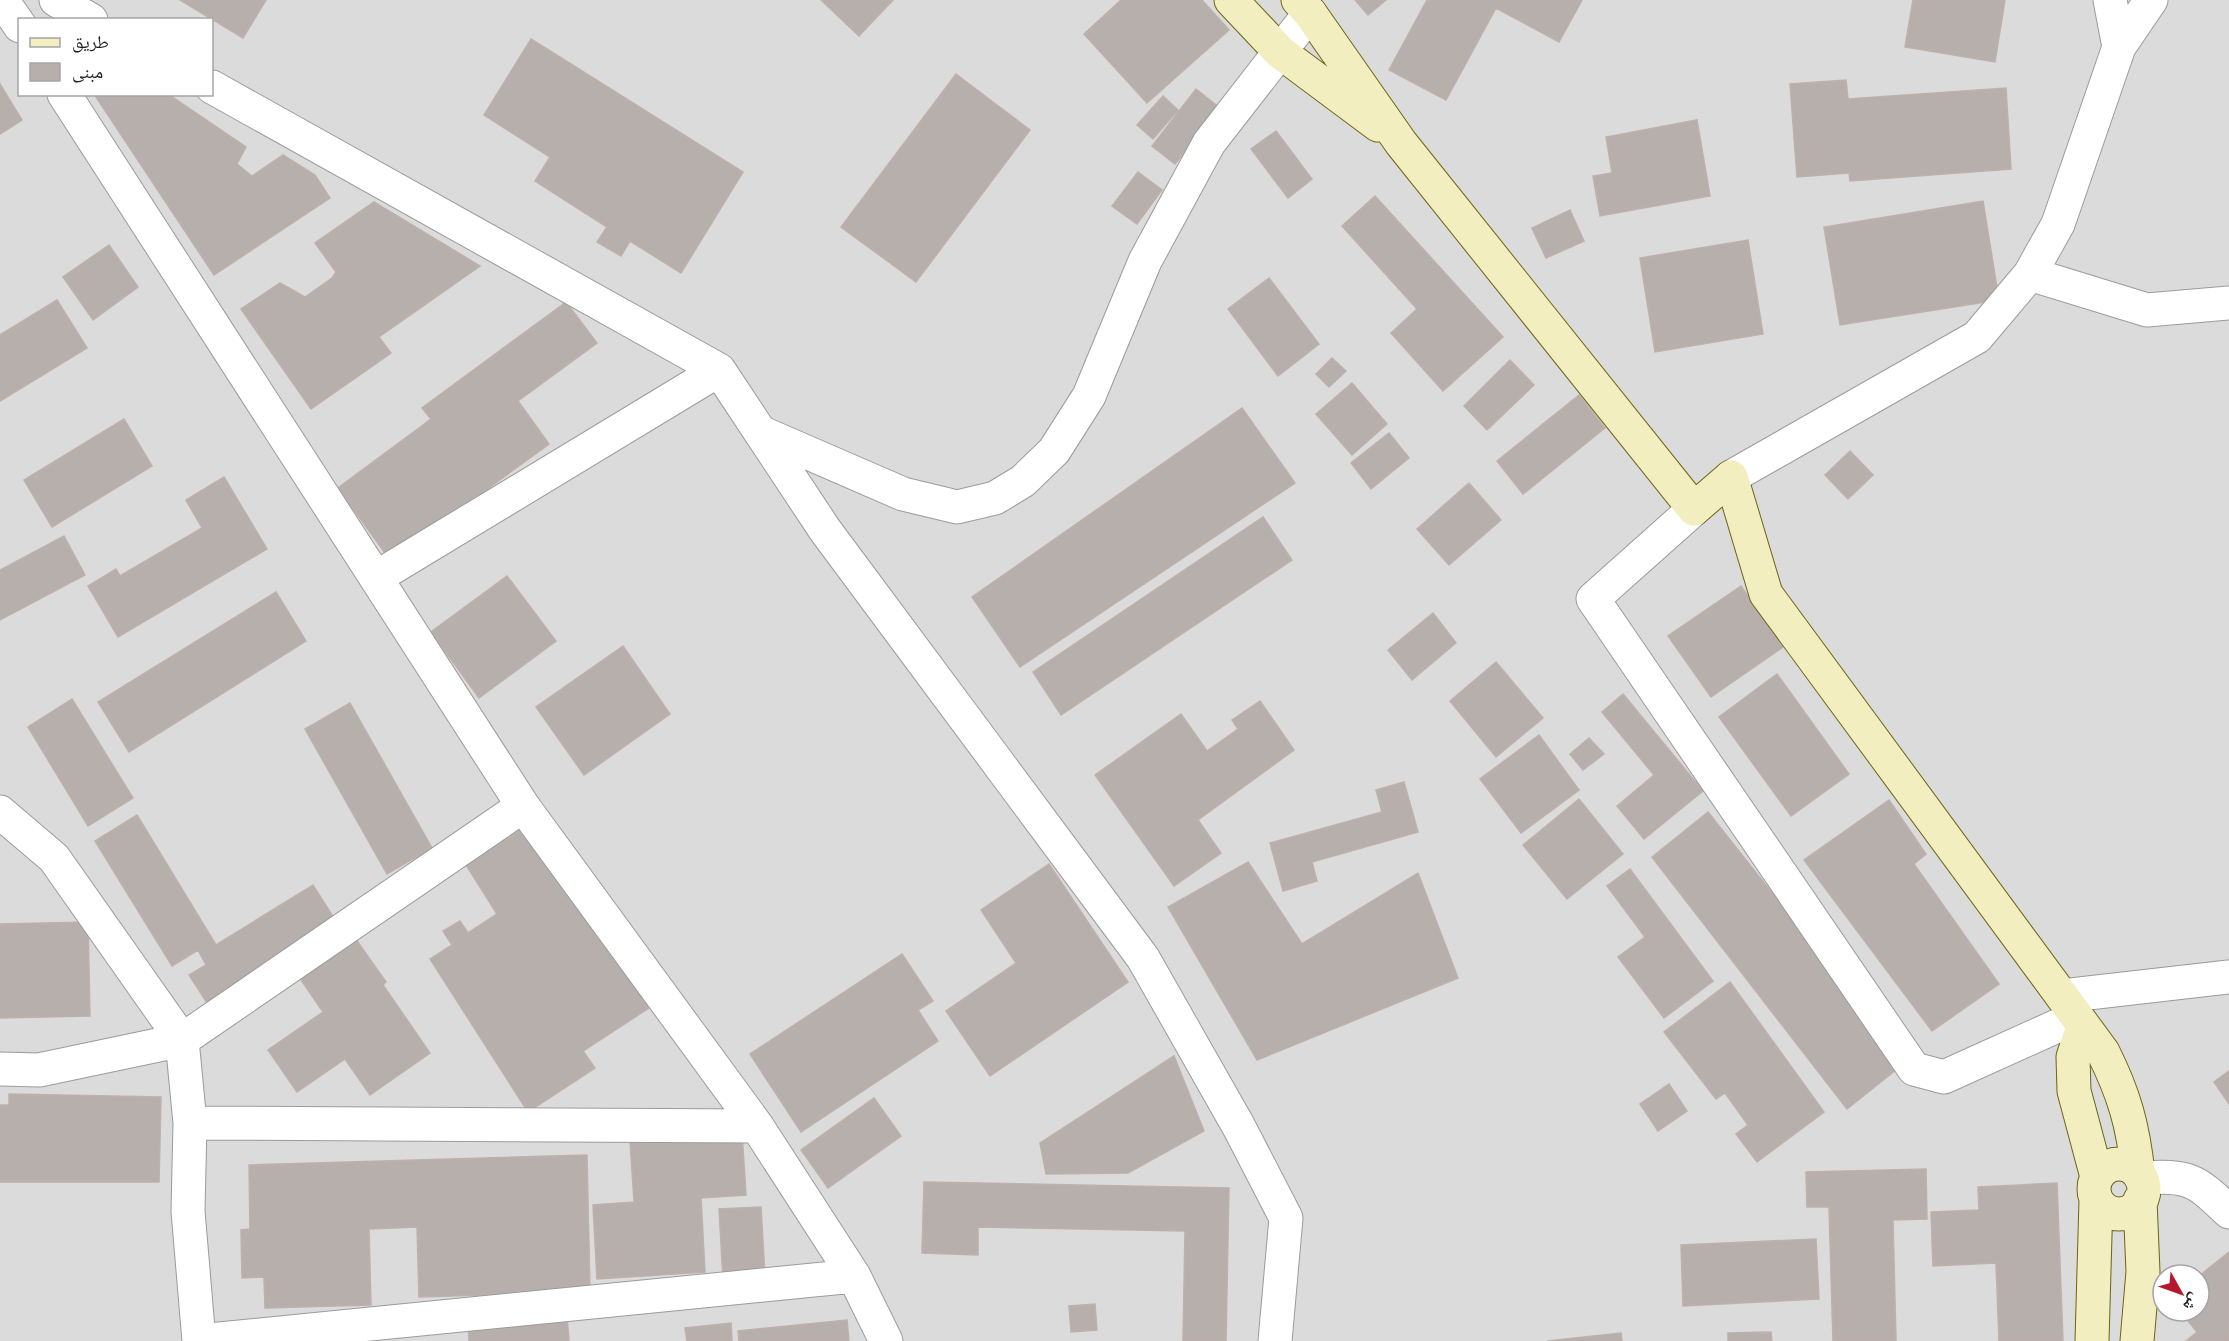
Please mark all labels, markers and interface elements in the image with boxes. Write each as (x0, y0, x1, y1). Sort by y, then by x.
legend (18, 18, 213, 96)
text: طريق (72, 32, 109, 55)
text: مبنى (72, 62, 103, 85)
north arrow (2151, 1263, 2211, 1323)
text: ش (2178, 1288, 2204, 1314)

